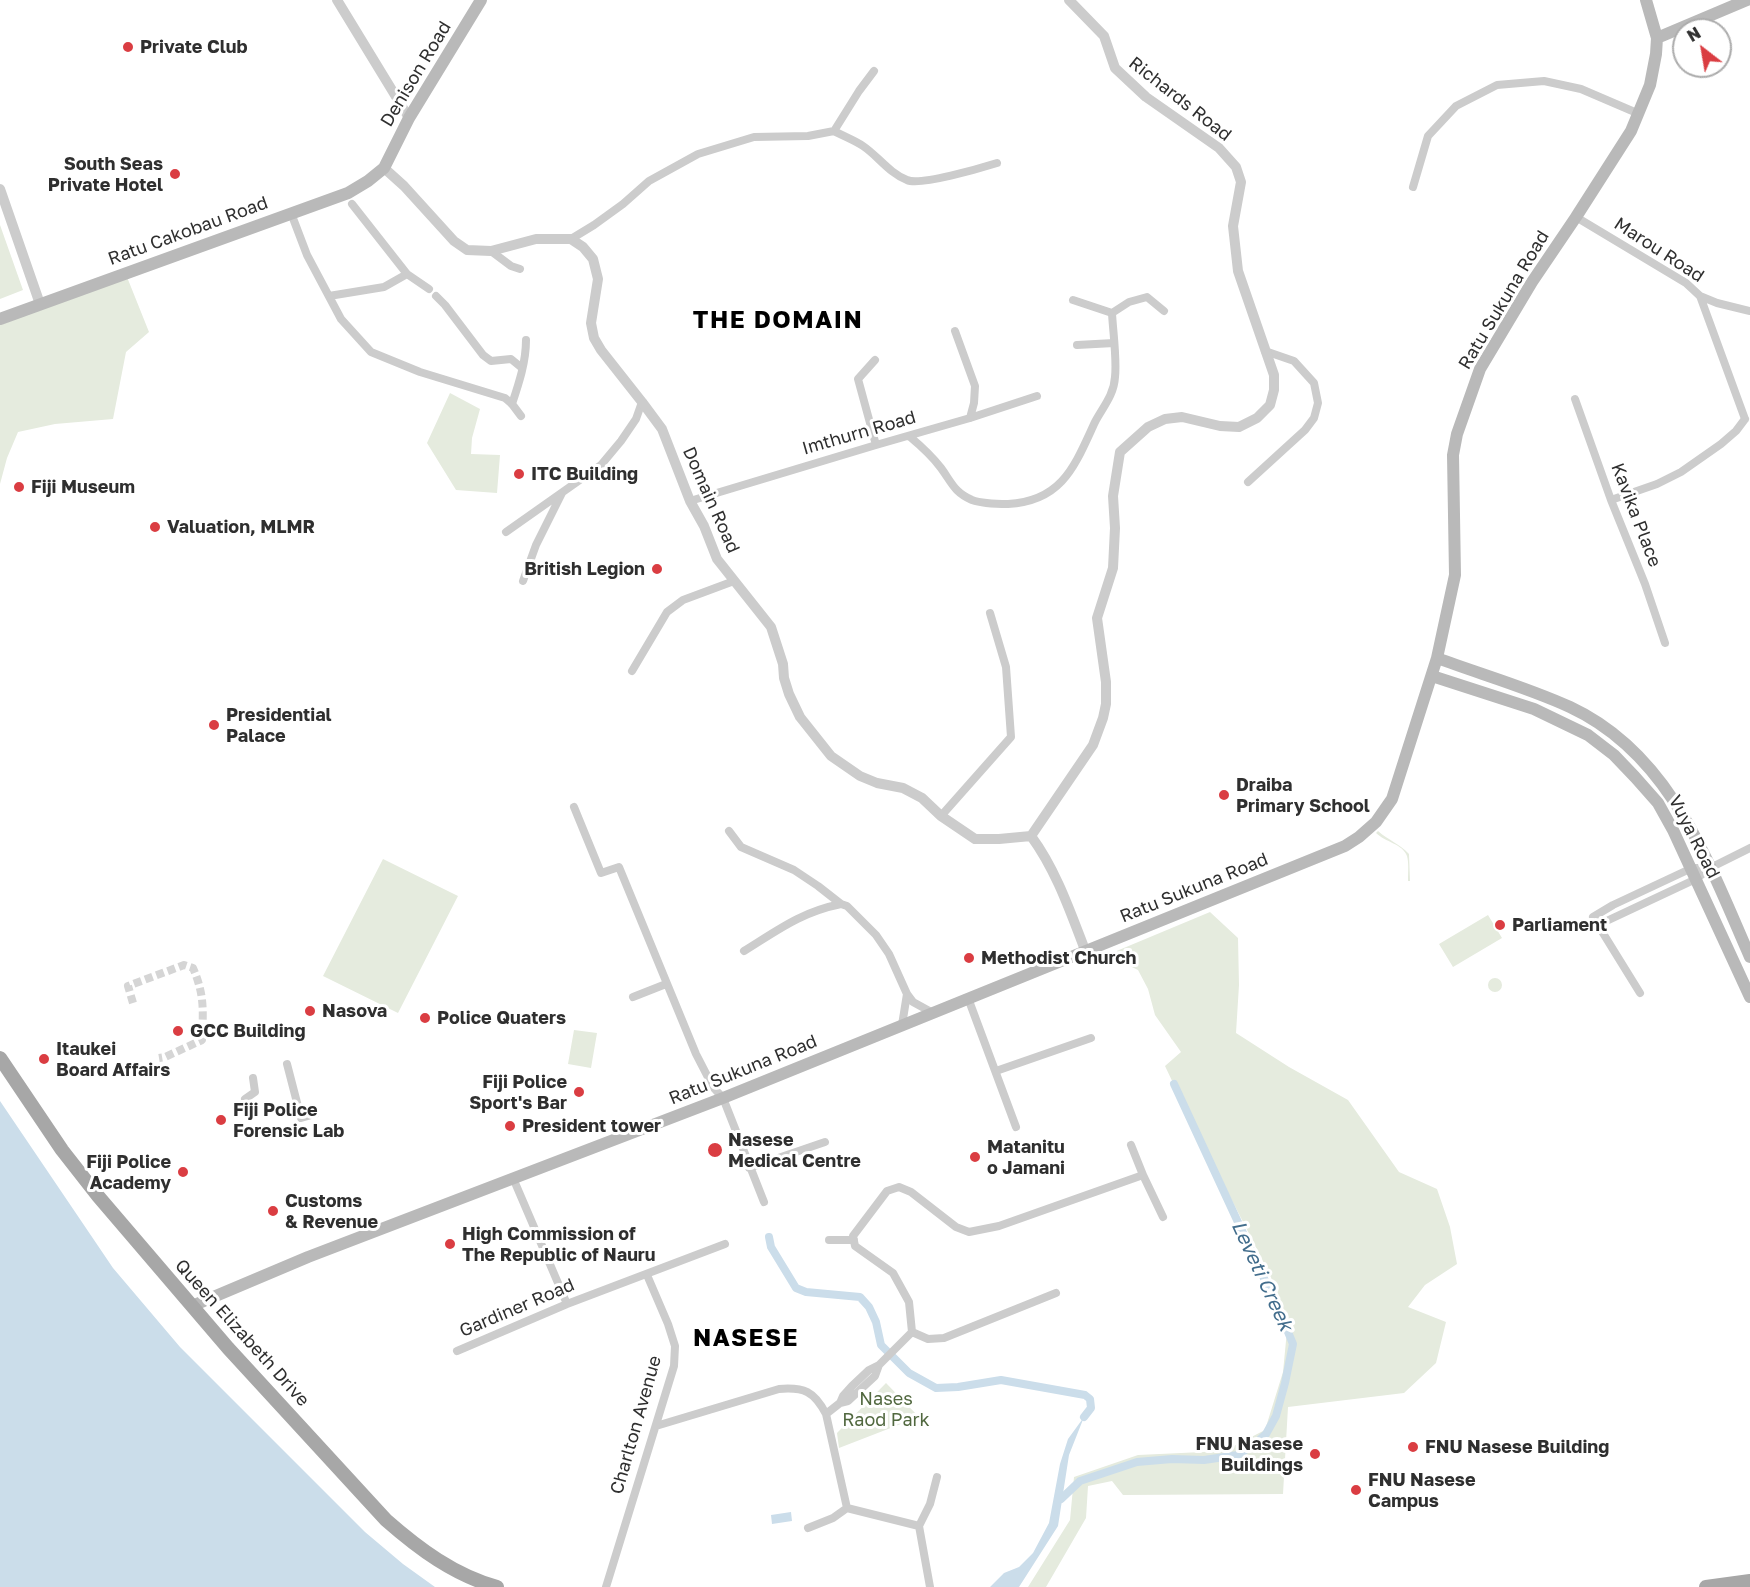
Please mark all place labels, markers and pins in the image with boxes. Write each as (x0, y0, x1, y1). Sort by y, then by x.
place label: Private Club (140, 36, 248, 58)
marker: Private Club (121, 40, 135, 54)
place label: South Seas Private Hotel (48, 153, 163, 195)
marker: South Seas Private Hotel (168, 167, 182, 181)
place label: ITC Building (531, 463, 638, 485)
marker: ITC Building (512, 467, 526, 481)
place label: Fiji Museum (31, 476, 135, 498)
marker: Fiji Museum (12, 480, 26, 494)
place label: Valuation, MLMR (167, 516, 315, 538)
marker: Valuation, MLMR (148, 520, 162, 534)
place label: British Legion (524, 558, 645, 580)
marker: British Legion (650, 562, 664, 576)
place label: Presidential Palace (226, 704, 332, 746)
marker: Presidential Palace (207, 718, 221, 732)
place label: Draiba Primary School (1236, 774, 1370, 816)
marker: Draiba Primary School (1217, 788, 1231, 802)
place label: Parliament (1512, 914, 1607, 936)
marker: Parliament (1493, 918, 1507, 932)
place label: Methodist Church (981, 947, 1137, 969)
marker: Methodist Church (962, 951, 976, 965)
place label: Nasova (322, 1000, 387, 1022)
marker: Nasova (303, 1004, 317, 1018)
place label: Police Quaters (437, 1007, 566, 1029)
marker: Police Quaters (418, 1011, 432, 1025)
place label: GCC Building (190, 1020, 306, 1042)
marker: GCC Building (171, 1024, 185, 1038)
place label: Itaukei Board Affairs (56, 1038, 170, 1080)
marker: Itaukei Board Affairs (37, 1052, 51, 1066)
place label: Fiji Police Sport's Bar (469, 1071, 567, 1114)
marker: Fiji Police Sport's Bar (572, 1085, 586, 1099)
place label: Fiji Police Forensic Lab (233, 1099, 344, 1142)
marker: Fiji Police Forensic Lab (214, 1113, 228, 1127)
place label: President tower (522, 1115, 661, 1137)
marker: President tower (503, 1119, 517, 1133)
place label: Nasese Medical Centre (728, 1129, 861, 1172)
place label: Matanitu o Jamani (987, 1136, 1065, 1178)
marker: Nasese Medical Centre (706, 1141, 724, 1159)
marker: Matanitu o Jamani (968, 1150, 982, 1164)
place label: Fiji Police Academy (86, 1151, 171, 1194)
marker: Fiji Police Academy (176, 1165, 190, 1179)
place label: Customs & Revenue (285, 1190, 378, 1232)
marker: Customs & Revenue (266, 1204, 280, 1218)
place label: High Commission of The Republic of Nauru (462, 1223, 656, 1266)
marker: High Commission of The Republic of Nauru (443, 1237, 457, 1251)
place label: FNU Nasese Buildings (1195, 1433, 1303, 1476)
place label: FNU Nasese Building (1425, 1436, 1609, 1458)
marker: FNU Nasese Building (1406, 1440, 1420, 1454)
marker: FNU Nasese Buildings (1308, 1447, 1322, 1461)
place label: FNU Nasese Campus (1368, 1469, 1476, 1512)
marker: FNU Nasese Campus (1349, 1483, 1363, 1497)

